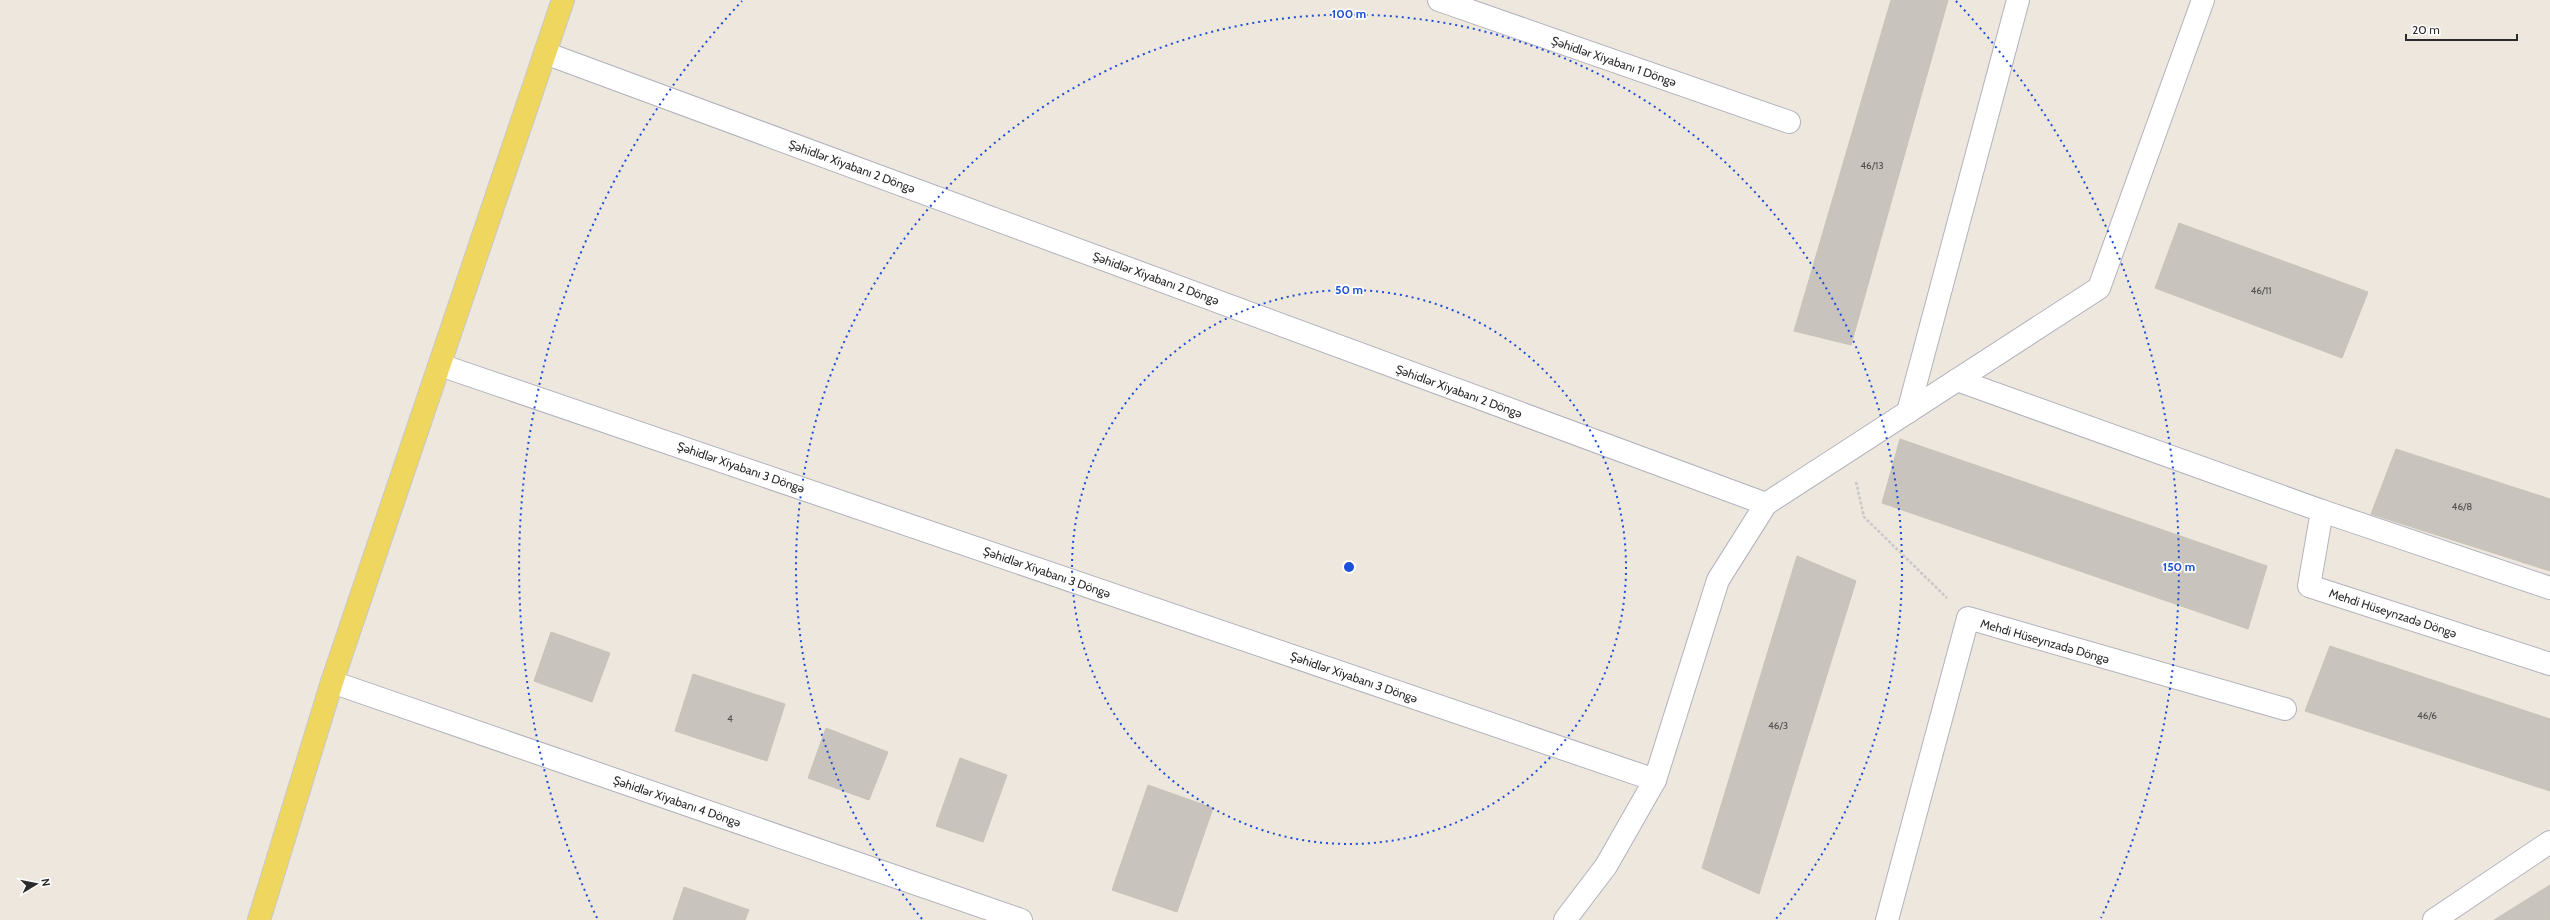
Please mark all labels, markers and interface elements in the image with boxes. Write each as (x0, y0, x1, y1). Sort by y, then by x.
text: 100 m (1332, 6, 1366, 21)
scale bar (2406, 16, 2517, 42)
text: 20 m (2412, 22, 2440, 37)
street label: Şəhidlər Xiyabanı 1 Döngə (1550, 33, 1678, 89)
street label: Şəhidlər Xiyabanı 2 Döngə (787, 136, 917, 196)
house number: 46/13 (1860, 159, 1884, 172)
street label: Şəhidlər Xiyabanı 2 Döngə (1091, 248, 1221, 308)
text: 50 m (1335, 282, 1363, 297)
house number: 46/11 (2250, 284, 2272, 297)
street label: Şəhidlər Xiyabanı 2 Döngə (1394, 361, 1524, 421)
street label: Şəhidlər Xiyabanı 3 Döngə (675, 438, 807, 496)
house number: 46/8 (2452, 500, 2472, 513)
street label: Şəhidlər Xiyabanı 3 Döngə (981, 543, 1113, 601)
text: 150 m (2163, 559, 2195, 574)
centre of rings (1342, 560, 1356, 574)
street label: Mehdi Hüseynzadə Döngə (2327, 585, 2459, 641)
street label: Mehdi Hüseynzadə Döngə (1979, 615, 2111, 667)
street label: Şəhidlər Xiyabanı 3 Döngə (1288, 648, 1420, 706)
house number: 46/6 (2417, 709, 2437, 722)
house number: 4 (727, 712, 733, 725)
house number: 46/3 (1768, 719, 1788, 732)
street label: Şəhidlər Xiyabanı 4 Döngə (611, 772, 743, 830)
north arrow (16, 864, 56, 904)
text: N (38, 877, 53, 887)

